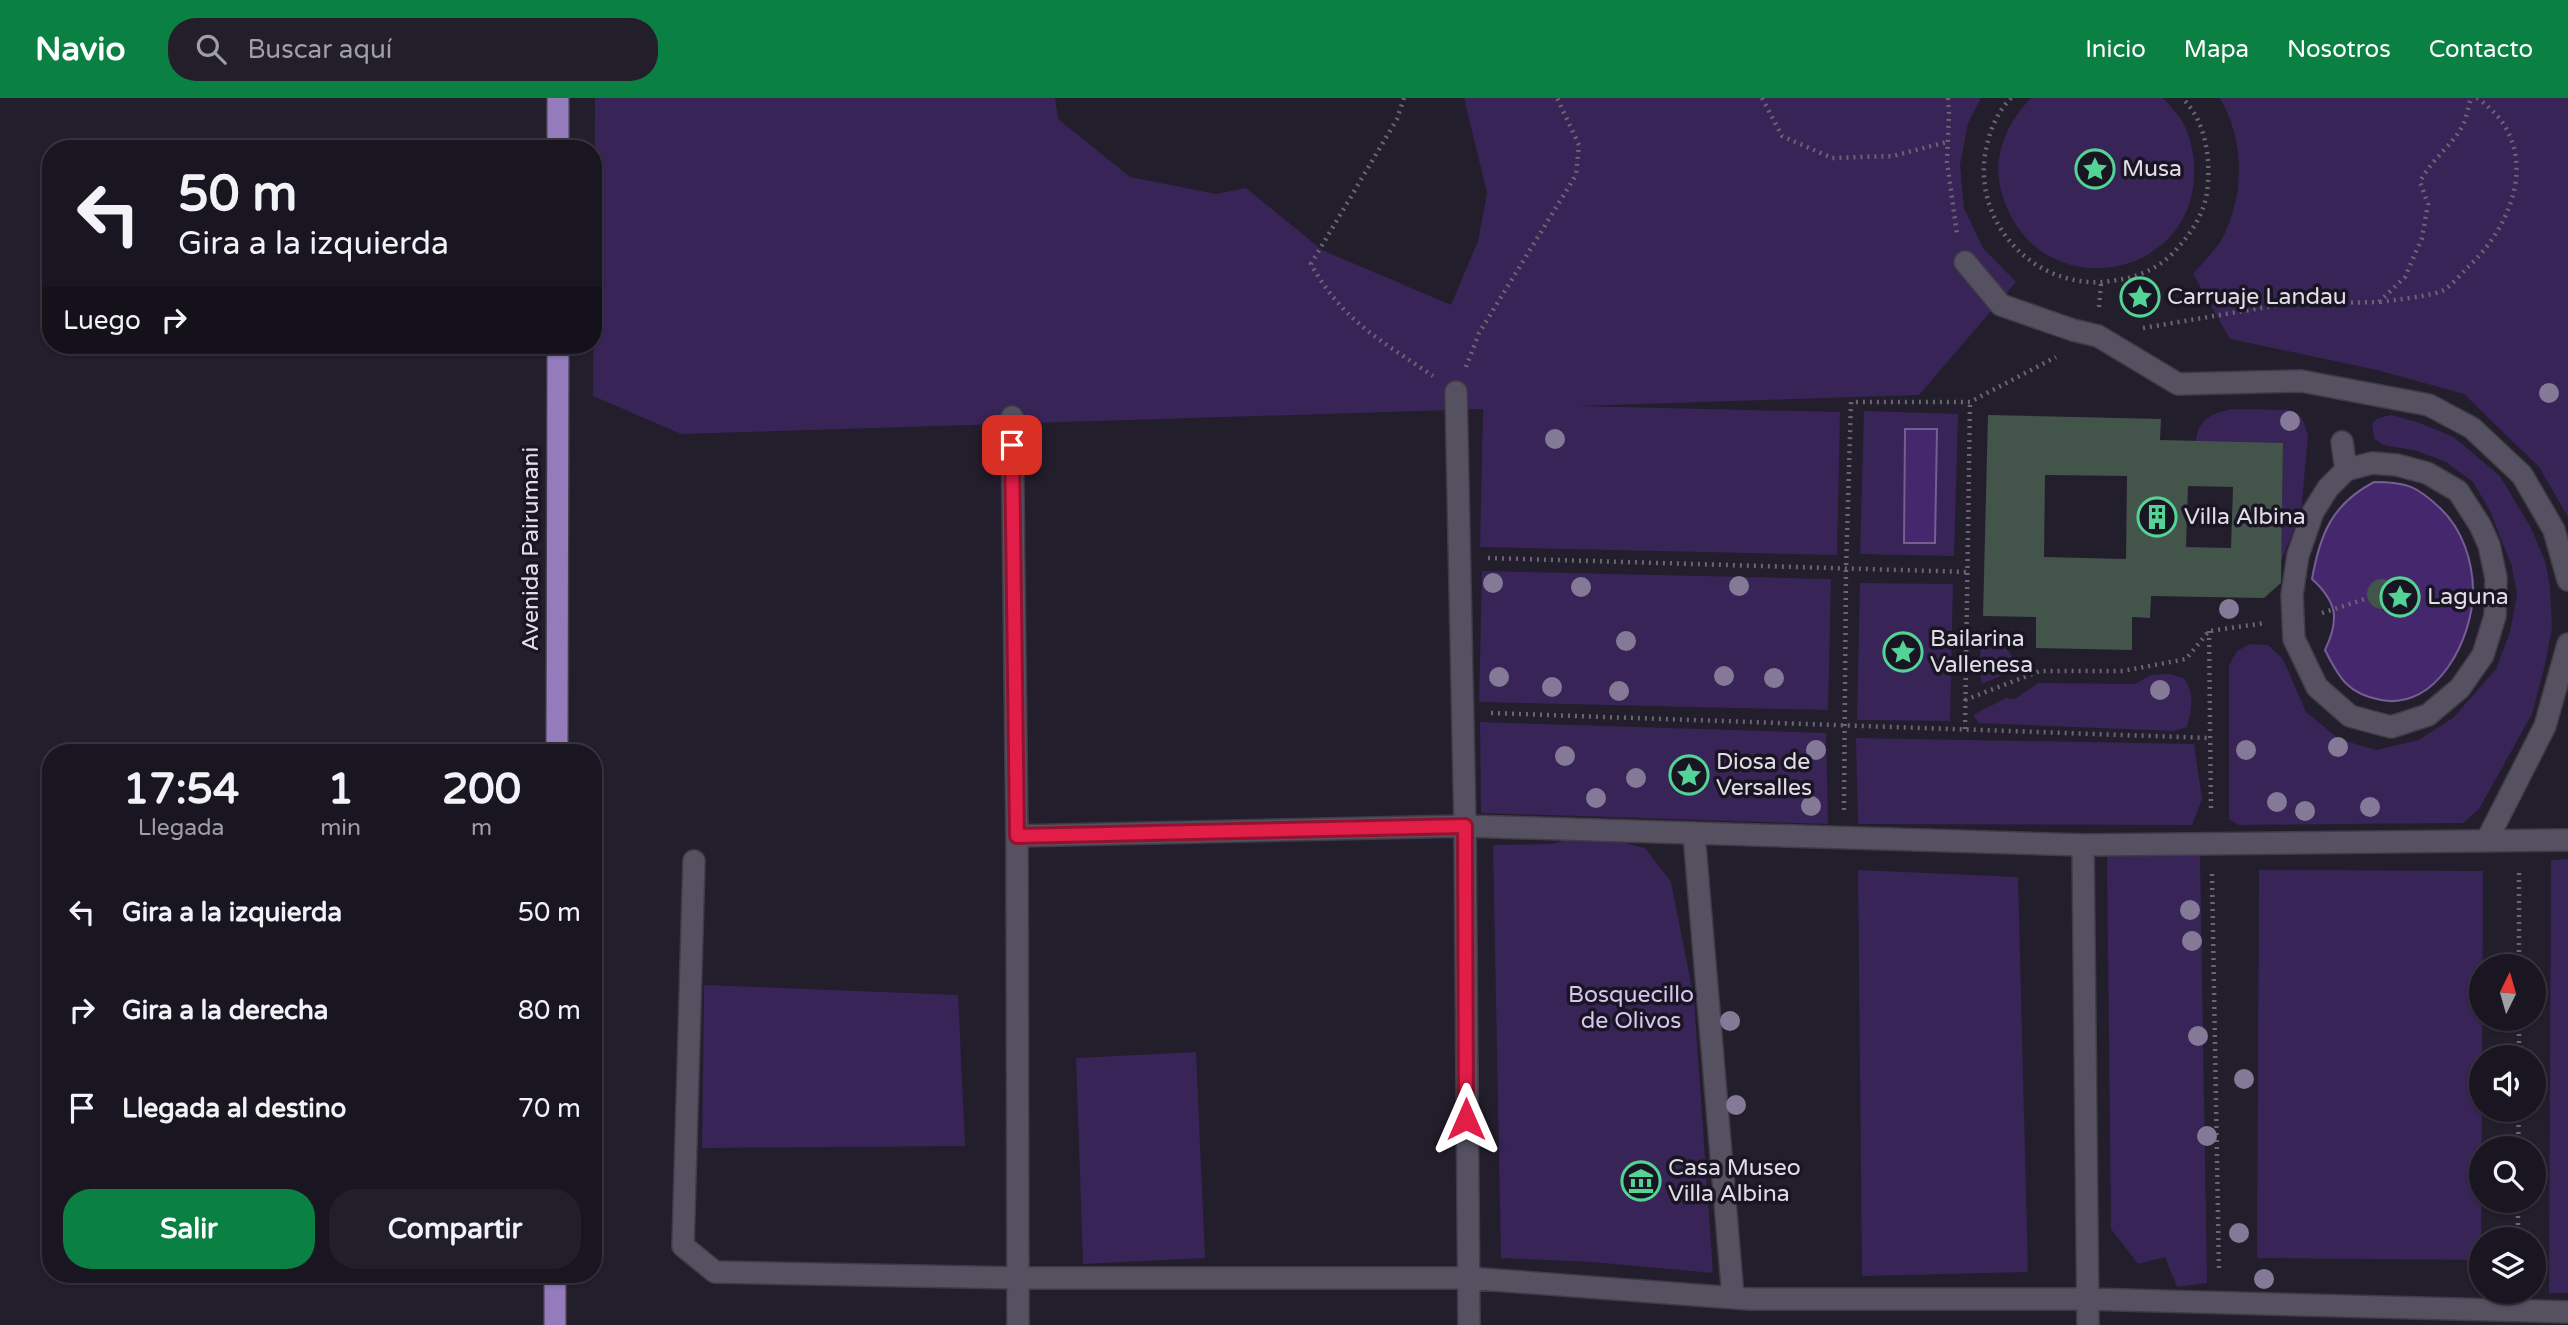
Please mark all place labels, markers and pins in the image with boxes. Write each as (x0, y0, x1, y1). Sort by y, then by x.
place icon: Musa (2074, 148, 2116, 190)
place label: Musa (2122, 155, 2182, 183)
place icon: Carruaje Landau (2119, 276, 2161, 318)
place label: Carruaje Landau (2167, 283, 2347, 311)
pin (982, 415, 1042, 475)
building icon: Villa Albina (2136, 496, 2178, 538)
place label: Villa Albina (2184, 503, 2306, 531)
place icon: Laguna (2379, 576, 2421, 618)
place label: Laguna (2427, 583, 2509, 611)
place label: Bailarina Vallenesa (1930, 625, 2033, 679)
place icon: Bailarina Vallenesa (1882, 631, 1924, 673)
place label: Diosa de Versalles (1716, 748, 1812, 802)
place icon: Diosa de Versalles (1668, 754, 1710, 796)
place label: Casa Museo Villa Albina (1668, 1154, 1801, 1208)
museum icon: Casa Museo Villa Albina (1620, 1160, 1662, 1202)

